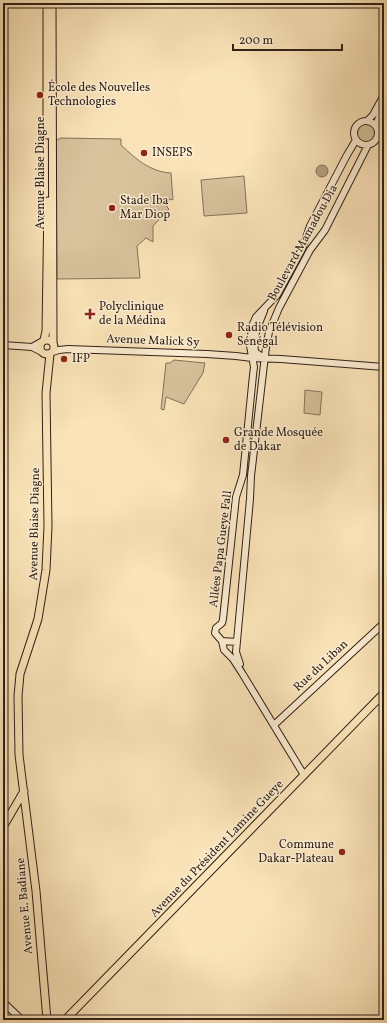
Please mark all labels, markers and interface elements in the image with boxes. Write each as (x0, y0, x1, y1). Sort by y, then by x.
scale bar (233, 26, 342, 52)
text: 200 m (239, 33, 273, 49)
place label: École des Nouvelles Technologies (48, 79, 150, 110)
marker: École des Nouvelles Technologies (35, 90, 45, 100)
street label: Avenue Blaise Diagne (33, 116, 49, 229)
place label: INSEPS (152, 145, 193, 161)
marker: INSEPS (139, 148, 149, 158)
street label: Boulevard Mamadou Dia (264, 182, 342, 304)
place label: Stade Iba Mar Diop (120, 193, 170, 223)
marker: Stade Iba Mar Diop (107, 203, 117, 213)
place label: Polyclinique de la Médina (99, 299, 166, 329)
marker: Polyclinique de la Médina (84, 308, 96, 320)
place label: Radio Télévision Sénégal (237, 320, 323, 350)
marker: Radio Télévision Sénégal (224, 330, 234, 340)
street label: Avenue Malick Sy (106, 331, 200, 351)
place label: IFP (72, 351, 90, 367)
marker: IFP (59, 354, 69, 364)
place label: Grande Mosquée de Dakar (234, 425, 323, 455)
marker: Grande Mosquée de Dakar (221, 435, 231, 445)
street label: Avenue Blaise Diagne (26, 467, 44, 581)
street label: Allées Papa Gueye Fall (206, 489, 236, 608)
street label: Rue du Liban (290, 637, 352, 695)
street label: Avenue du Président Lamine Gueye (147, 776, 287, 921)
place label: Commune Dakar-Plateau (258, 837, 334, 867)
marker: Commune Dakar-Plateau (337, 847, 347, 857)
street label: Avenue E. Badiane (13, 857, 37, 955)

